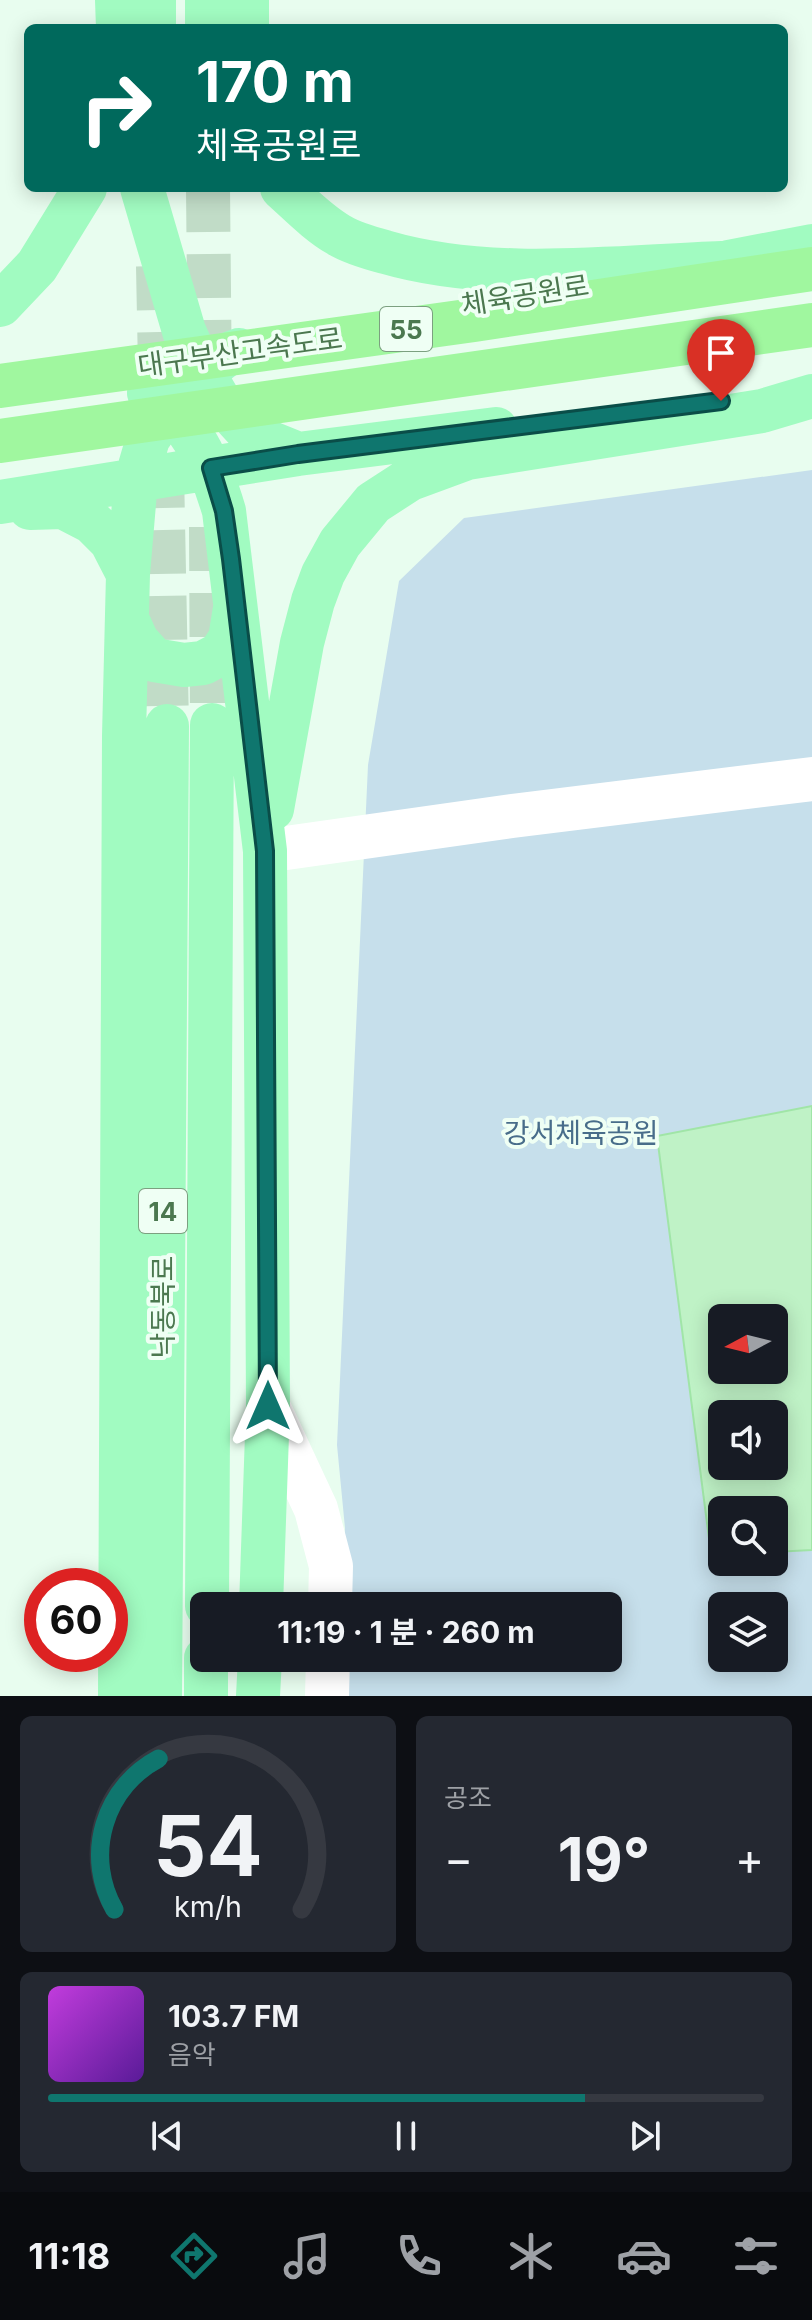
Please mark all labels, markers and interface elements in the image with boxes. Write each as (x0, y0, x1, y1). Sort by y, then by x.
text: 170 m (196, 48, 354, 116)
icon: right (64, 56, 168, 160)
text: 체육공원로 (196, 123, 362, 167)
street label: 체육공원로 (459, 268, 591, 322)
road number: 55 (380, 307, 432, 351)
pin (687, 319, 755, 401)
street label: 대구부산고속도로 (136, 321, 344, 383)
icon: arrive (699, 331, 743, 375)
park label: 강서체육공원 (504, 1116, 658, 1150)
road number: 14 (139, 1189, 187, 1233)
street label: 낙동북로 (146, 1255, 180, 1359)
north arrow (708, 1304, 788, 1384)
map controls (708, 1304, 788, 1672)
position arrow (226, 1364, 310, 1448)
button: sound (708, 1400, 788, 1480)
button: search (708, 1496, 788, 1576)
speed limit sign: 60 (24, 1568, 128, 1672)
button: layers (708, 1592, 788, 1672)
text: 11:19 · 1 분 · 260 m (277, 1614, 535, 1650)
text: 공조 (444, 1782, 492, 1813)
text: 54 (153, 1795, 263, 1896)
text: 19° (558, 1823, 650, 1895)
text: − (444, 1832, 473, 1886)
text: + (735, 1832, 764, 1886)
text: km/h (174, 1889, 242, 1924)
text: 103.7 FM (168, 1998, 299, 2034)
text: 음악 (168, 2039, 216, 2070)
icon: previous (145, 2114, 189, 2158)
icon: pause (384, 2114, 428, 2158)
icon: next (623, 2114, 667, 2158)
icon: directions (166, 2228, 222, 2284)
icon: music (279, 2228, 335, 2284)
icon: phone (391, 2228, 447, 2284)
icon: climate (503, 2228, 559, 2284)
icon: car (616, 2228, 672, 2284)
icon: filters (728, 2228, 784, 2284)
text: 11:18 (28, 2234, 110, 2278)

